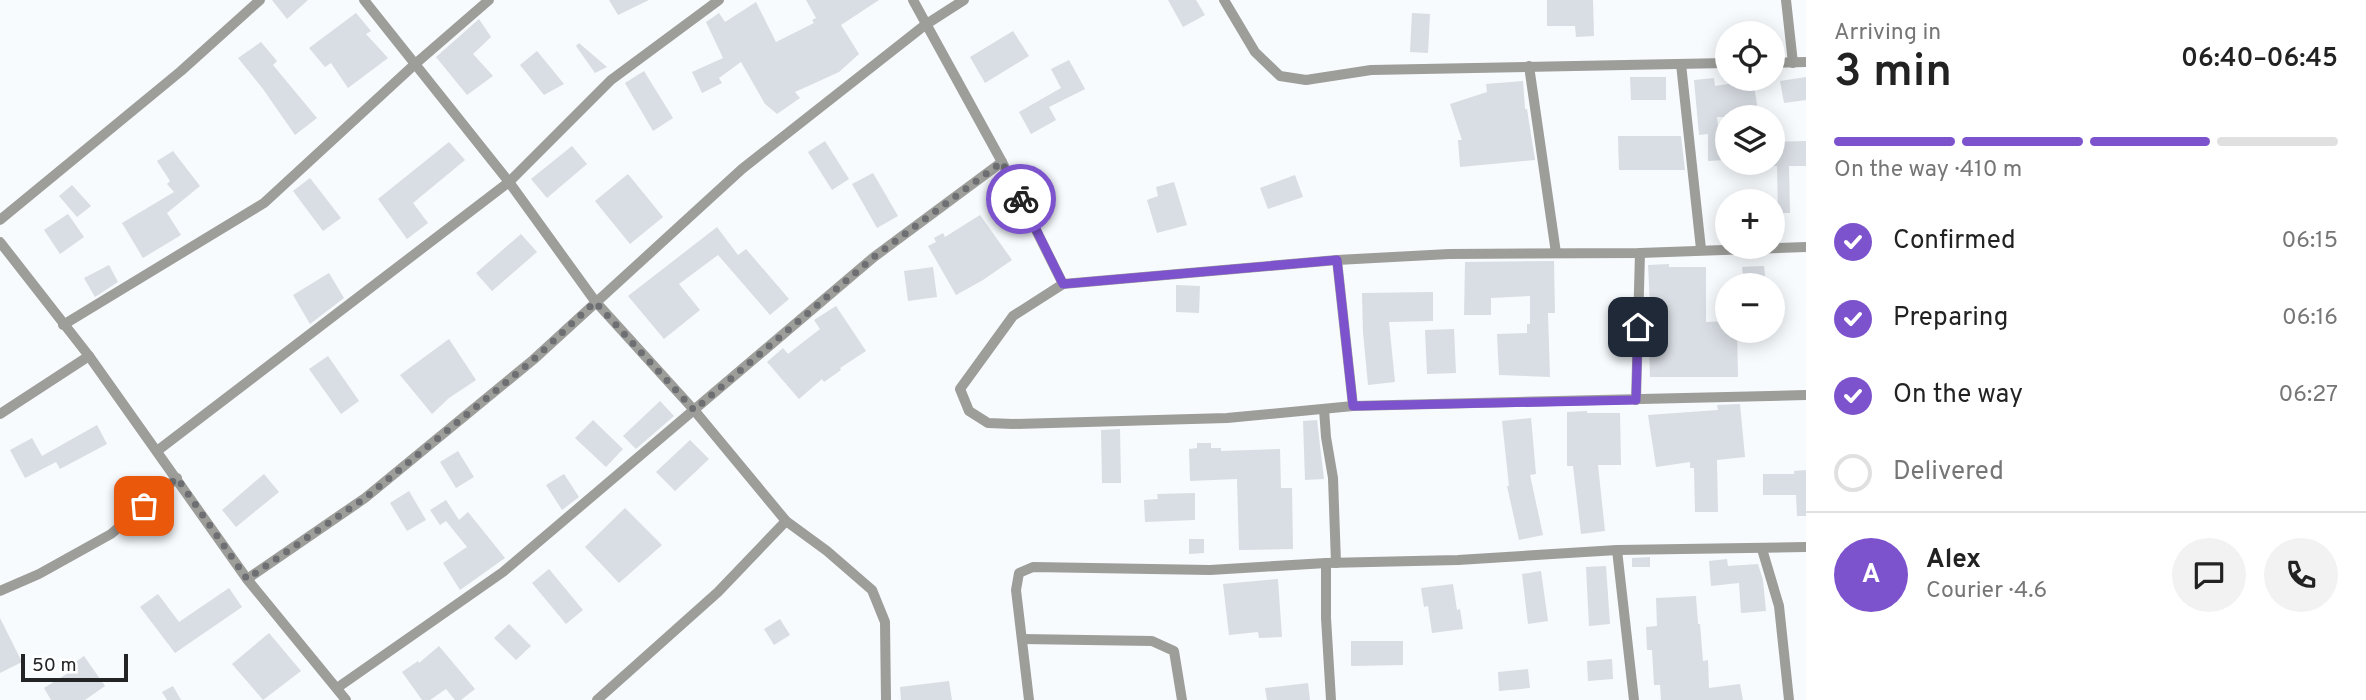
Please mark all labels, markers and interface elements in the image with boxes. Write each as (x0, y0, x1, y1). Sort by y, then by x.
text: Arriving in (1834, 19, 1941, 48)
map controls (1715, 21, 1785, 343)
button: locate (1715, 21, 1785, 91)
text: 06:40–06:45 (2181, 43, 2338, 76)
text: 3 min (1834, 44, 1952, 103)
button: layers (1715, 105, 1785, 175)
text: On the way · 410 m (1834, 156, 2022, 185)
courier (986, 164, 1056, 234)
icon: bike (1002, 180, 1040, 218)
button: + (1715, 189, 1785, 259)
icon: check (1834, 223, 1872, 261)
text: Confirmed (1893, 225, 2016, 258)
text: 06:15 (2281, 227, 2338, 256)
button: − (1715, 273, 1785, 343)
pin (1608, 297, 1668, 357)
icon: check (1834, 300, 1872, 338)
text: Preparing (1893, 302, 2008, 335)
text: 06:16 (2282, 304, 2338, 333)
icon: home (1619, 308, 1657, 346)
icon: check (1834, 377, 1872, 415)
text: On the way (1893, 379, 2023, 412)
text: 06:27 (2278, 381, 2338, 410)
text: Delivered (1893, 456, 2004, 489)
pin (114, 476, 174, 536)
icon: bag (125, 487, 163, 525)
button: chat (2172, 538, 2246, 612)
button: phone (2264, 538, 2338, 612)
text: Alex (1926, 544, 1981, 577)
text: A (1862, 559, 1880, 592)
text: Courier · 4.6 (1926, 577, 2047, 606)
scale bar (21, 651, 128, 683)
text: 50 m (32, 654, 77, 678)

